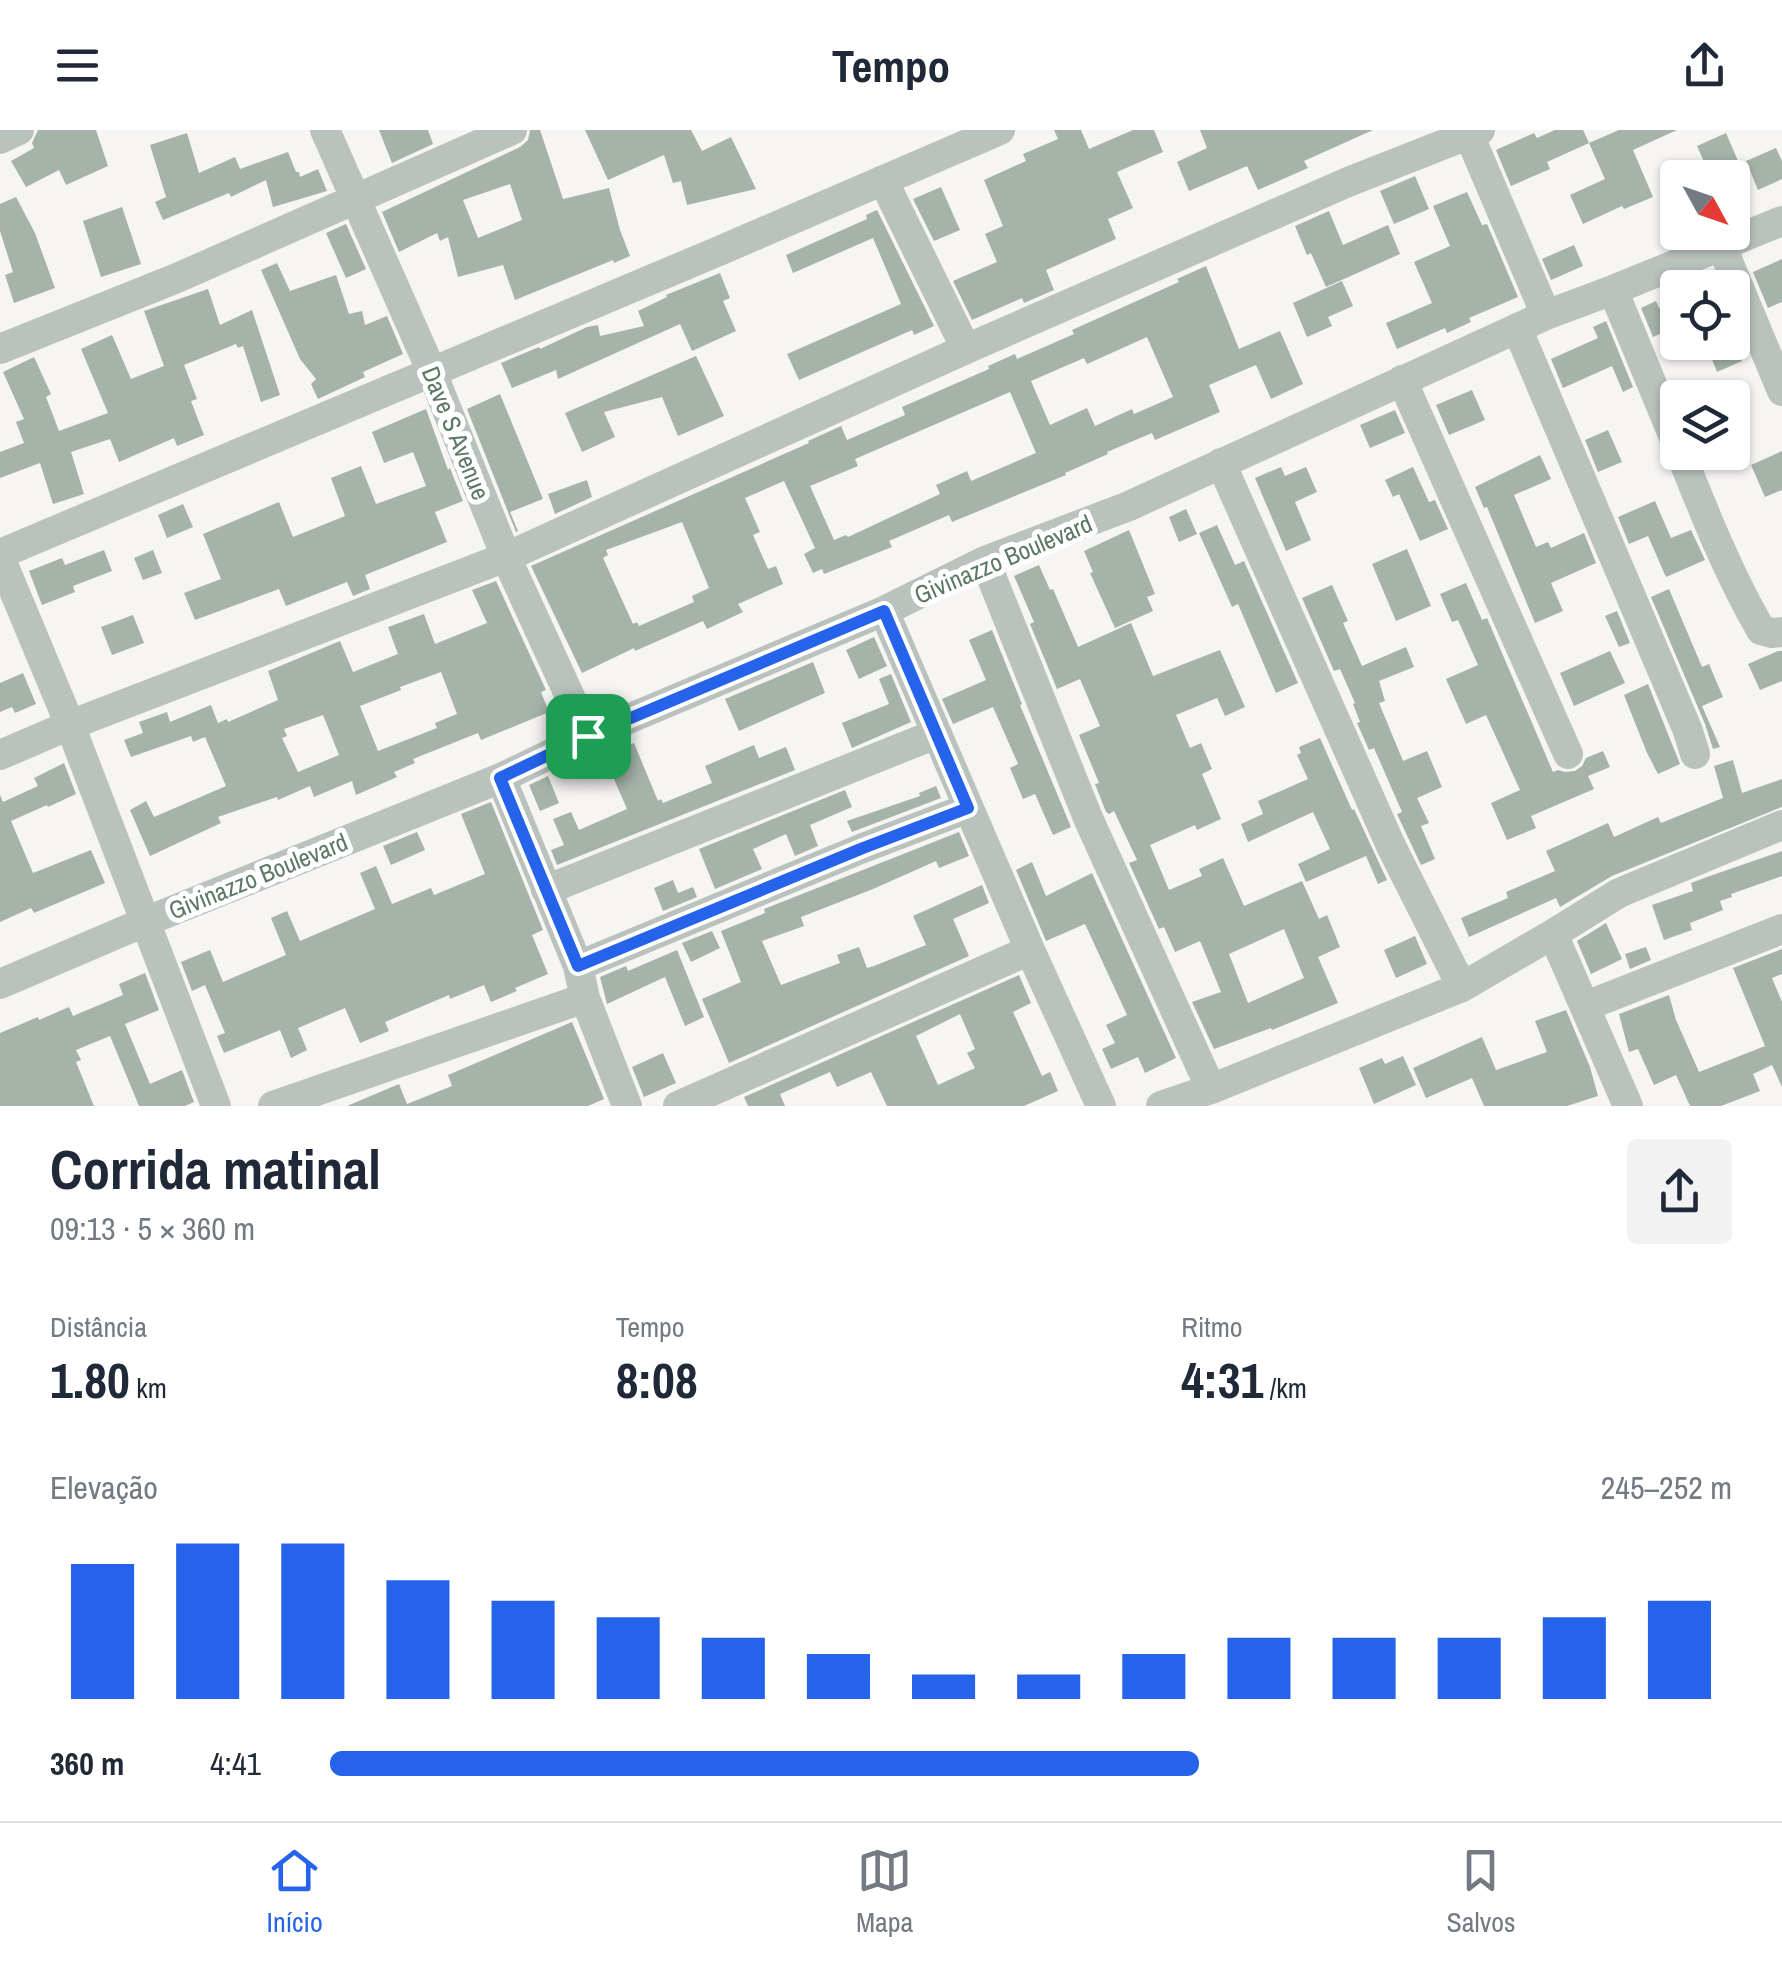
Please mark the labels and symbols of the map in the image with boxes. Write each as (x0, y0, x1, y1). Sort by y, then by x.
north arrow (1660, 160, 1750, 250)
street label: Dave S Avenue (414, 361, 498, 505)
street label: Givinazzo Boulevard (909, 506, 1097, 612)
pin (546, 694, 631, 779)
street label: Givinazzo Boulevard (163, 825, 353, 927)

